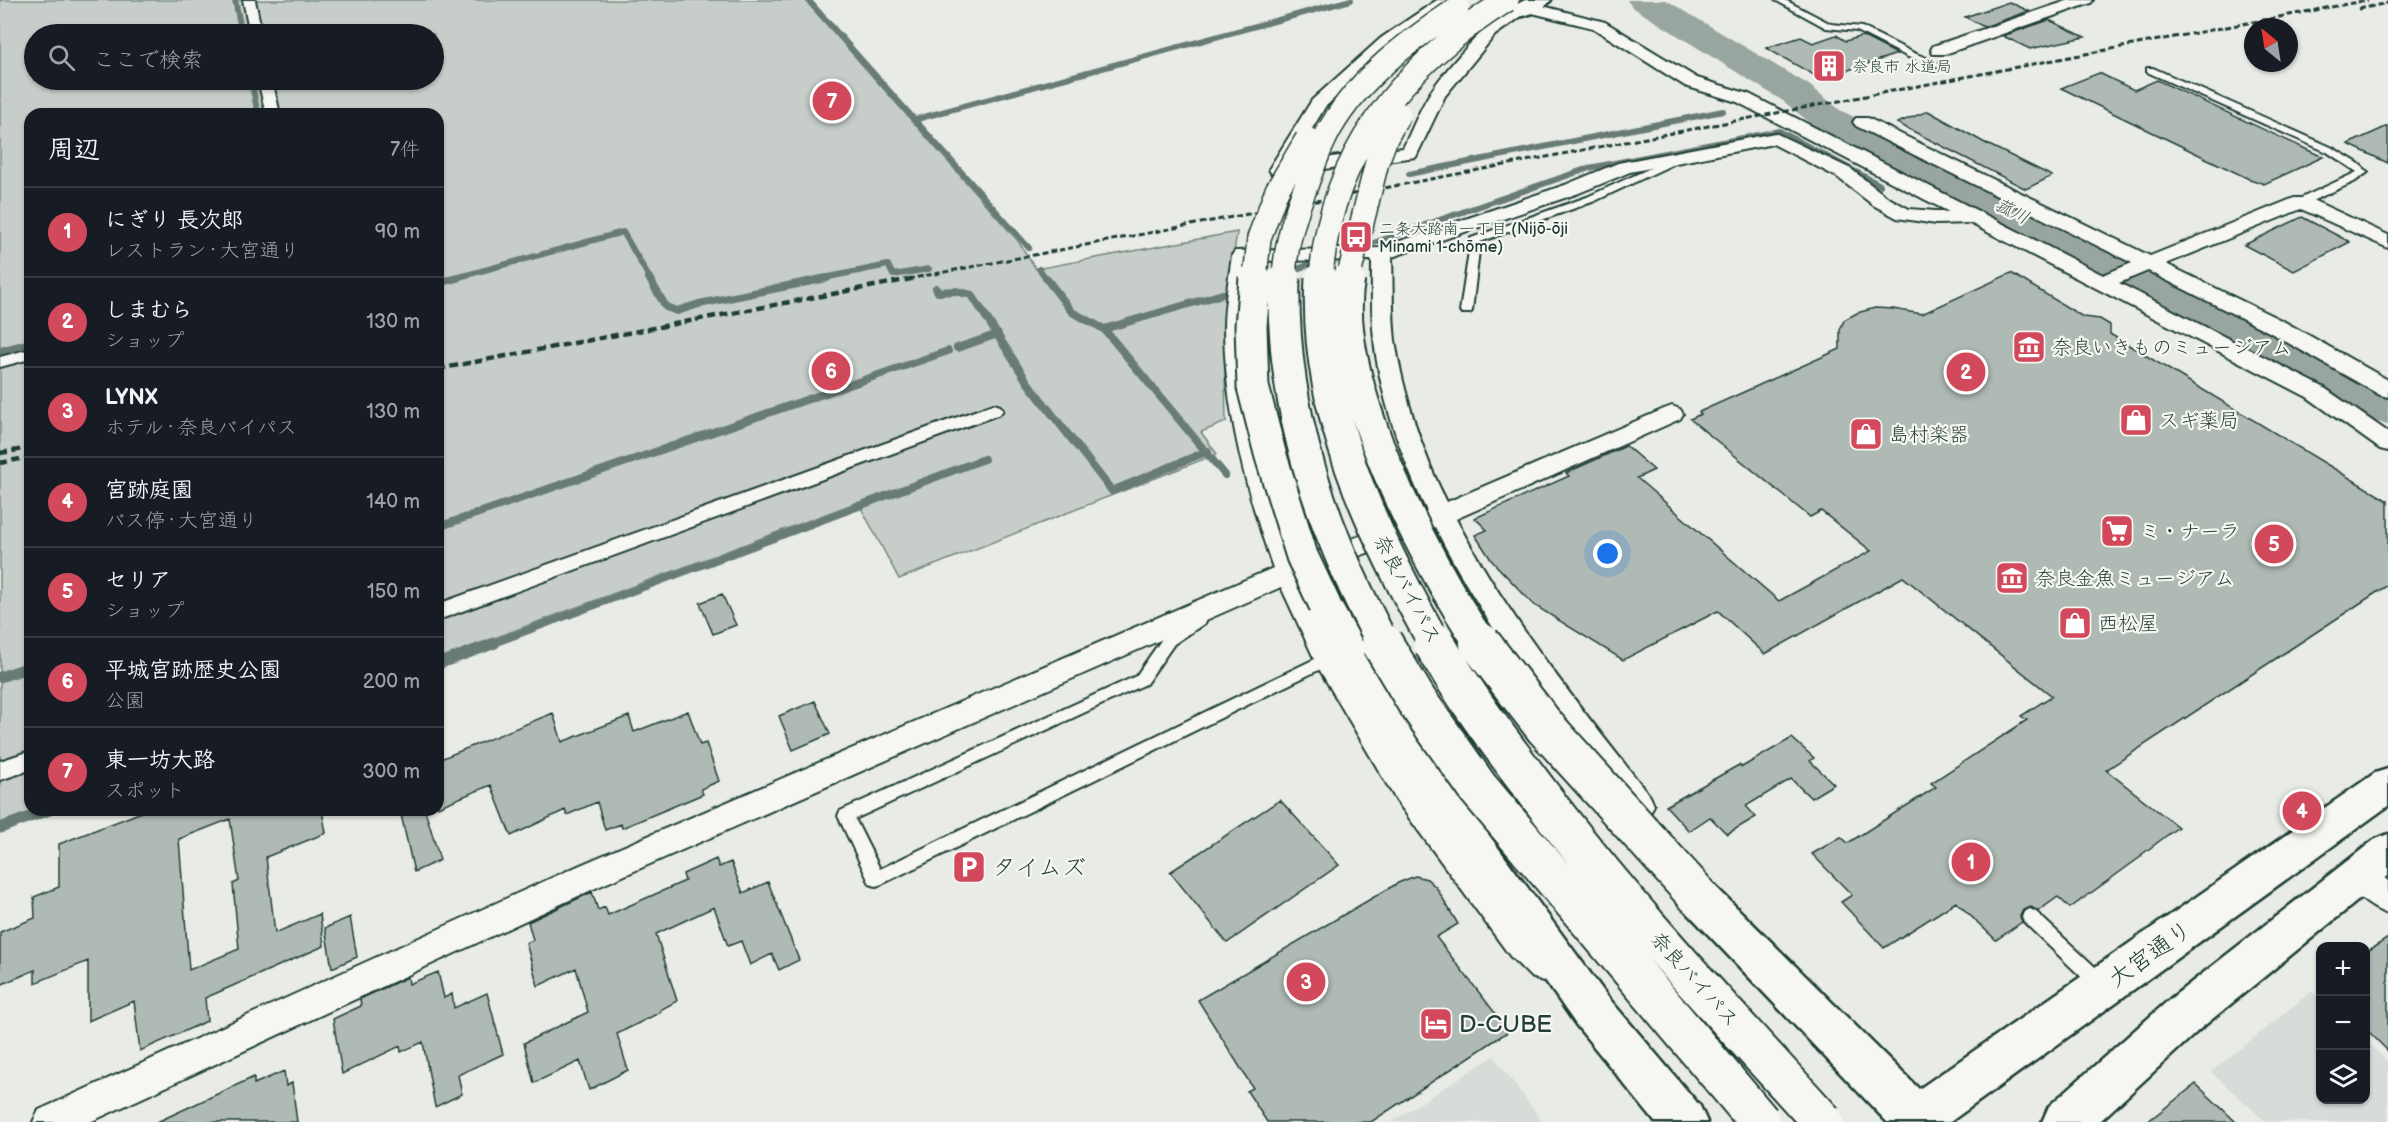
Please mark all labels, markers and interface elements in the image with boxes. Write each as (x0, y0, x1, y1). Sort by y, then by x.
north arrow (2244, 18, 2298, 72)
search box (24, 24, 444, 90)
icon: search (45, 41, 78, 74)
text: ここで検索 (93, 47, 203, 74)
building icon: 奈良市 水道局 (1811, 48, 1847, 84)
place label: 奈良市 水道局 (1852, 58, 1952, 77)
pin: 7 (812, 78, 852, 124)
text: 周辺 (48, 135, 100, 166)
text: 7件 (390, 138, 420, 162)
water label: 菰川 (1991, 194, 2033, 229)
text: にぎり 長次郎 (105, 207, 243, 234)
bus stop icon: 二条大路南一丁目 (Nijō-ōji Minami 1-chōme) (1338, 219, 1374, 255)
text: 1 (63, 220, 72, 244)
text: 90 m (375, 220, 420, 244)
place label: 二条大路南一丁目 (Nijō-ōji Minami 1-chōme) (1379, 220, 1568, 257)
text: レストラン · 大宮通り (105, 239, 300, 263)
text: しまむら (105, 297, 193, 324)
text: 2 (62, 310, 73, 334)
text: 130 m (366, 310, 420, 334)
text: ショップ (105, 329, 184, 353)
museum icon: 奈良いきものミュージアム (2011, 329, 2047, 365)
place label: 奈良いきものミュージアム (2052, 336, 2292, 360)
pin: 6 (812, 348, 850, 394)
pin: 2 (1946, 350, 1986, 394)
text: LYNX (105, 384, 158, 411)
text: 3 (62, 400, 73, 424)
text: 130 m (366, 400, 420, 424)
shop icon: スギ薬局 (2118, 402, 2154, 438)
place label: スギ薬局 (2159, 409, 2239, 433)
text: ホテル · 奈良バイパス (105, 416, 297, 440)
shop icon: 島村楽器 (1848, 416, 1884, 452)
place label: 島村楽器 (1889, 423, 1969, 447)
text: 宮跡庭園 (105, 477, 193, 504)
text: 4 (62, 490, 73, 514)
text: 140 m (366, 490, 420, 514)
text: バス停 · 大宮通り (105, 509, 258, 533)
supermarket icon: ミ・ナーラ (2099, 513, 2135, 549)
place label: ミ・ナーラ (2140, 520, 2240, 544)
pin: 5 (2254, 522, 2294, 566)
street label: 奈良バイパス (1368, 531, 1446, 648)
your location (1593, 539, 1622, 568)
museum icon: 奈良金魚ミュージアム (1994, 560, 2030, 596)
text: セリア (105, 567, 171, 594)
place label: 奈良金魚ミュージアム (2035, 567, 2235, 591)
text: 5 (62, 580, 73, 604)
text: 150 m (367, 580, 420, 604)
text: ショップ (105, 599, 184, 623)
shop icon: 西松屋 (2057, 605, 2093, 641)
place label: 西松屋 (2098, 612, 2158, 636)
text: 平城宮跡歴史公園 (105, 657, 281, 684)
text: 6 (61, 670, 74, 694)
text: 200 m (363, 670, 420, 694)
text: 公園 (105, 689, 145, 713)
text: 東一坊大路 (105, 747, 215, 774)
text: 7 (62, 760, 73, 784)
text: 300 m (362, 760, 420, 784)
text: スポット (105, 779, 185, 803)
pin: 4 (2282, 788, 2322, 834)
pin: 1 (1952, 840, 1990, 884)
parking icon: タイムズ (951, 849, 987, 885)
place label: タイムズ (992, 853, 1086, 882)
street label: 大宮通り (2103, 915, 2198, 994)
street label: 奈良バイパス (1645, 927, 1743, 1032)
map controls (2316, 942, 2370, 1104)
button: + (2316, 942, 2370, 996)
pin: 3 (1286, 960, 1326, 1004)
button: − (2316, 996, 2370, 1050)
hotel icon: D-CUBE (1418, 1006, 1454, 1042)
place label: D-CUBE (1459, 1010, 1552, 1039)
button: layers (2316, 1050, 2370, 1104)

